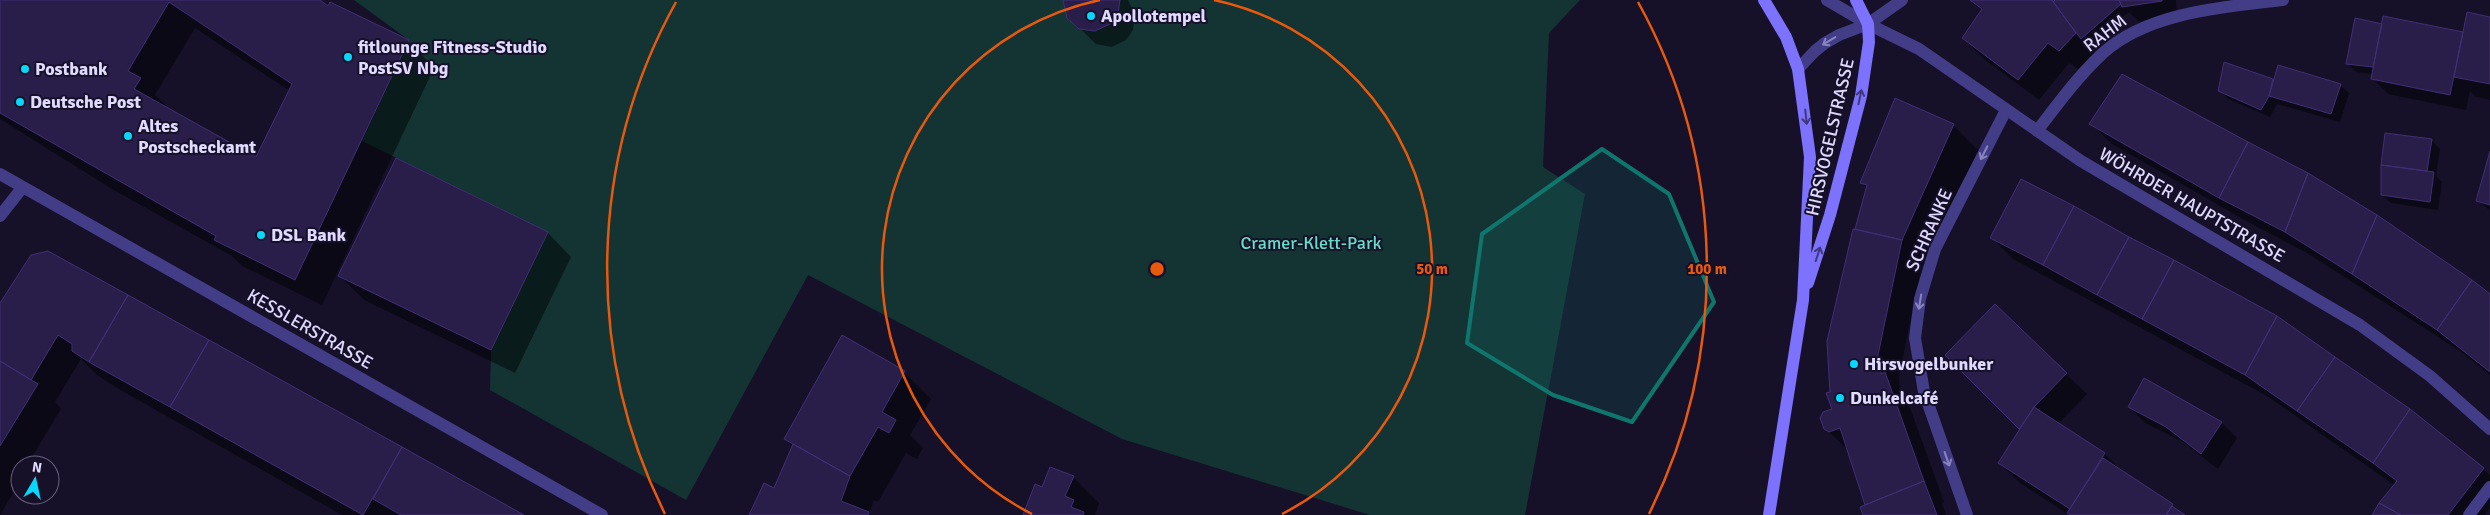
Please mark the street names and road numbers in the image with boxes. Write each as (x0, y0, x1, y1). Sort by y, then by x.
street label: RAHM (2079, 10, 2131, 56)
street label: HIRSVOGELSTRASSE (1801, 56, 1859, 218)
street label: WÖHRDER HAUPTSTRASSE (2095, 143, 2289, 267)
street label: SCHRANKE (1901, 185, 1957, 275)
street label: KESSLERSTRASSE (243, 284, 377, 374)

